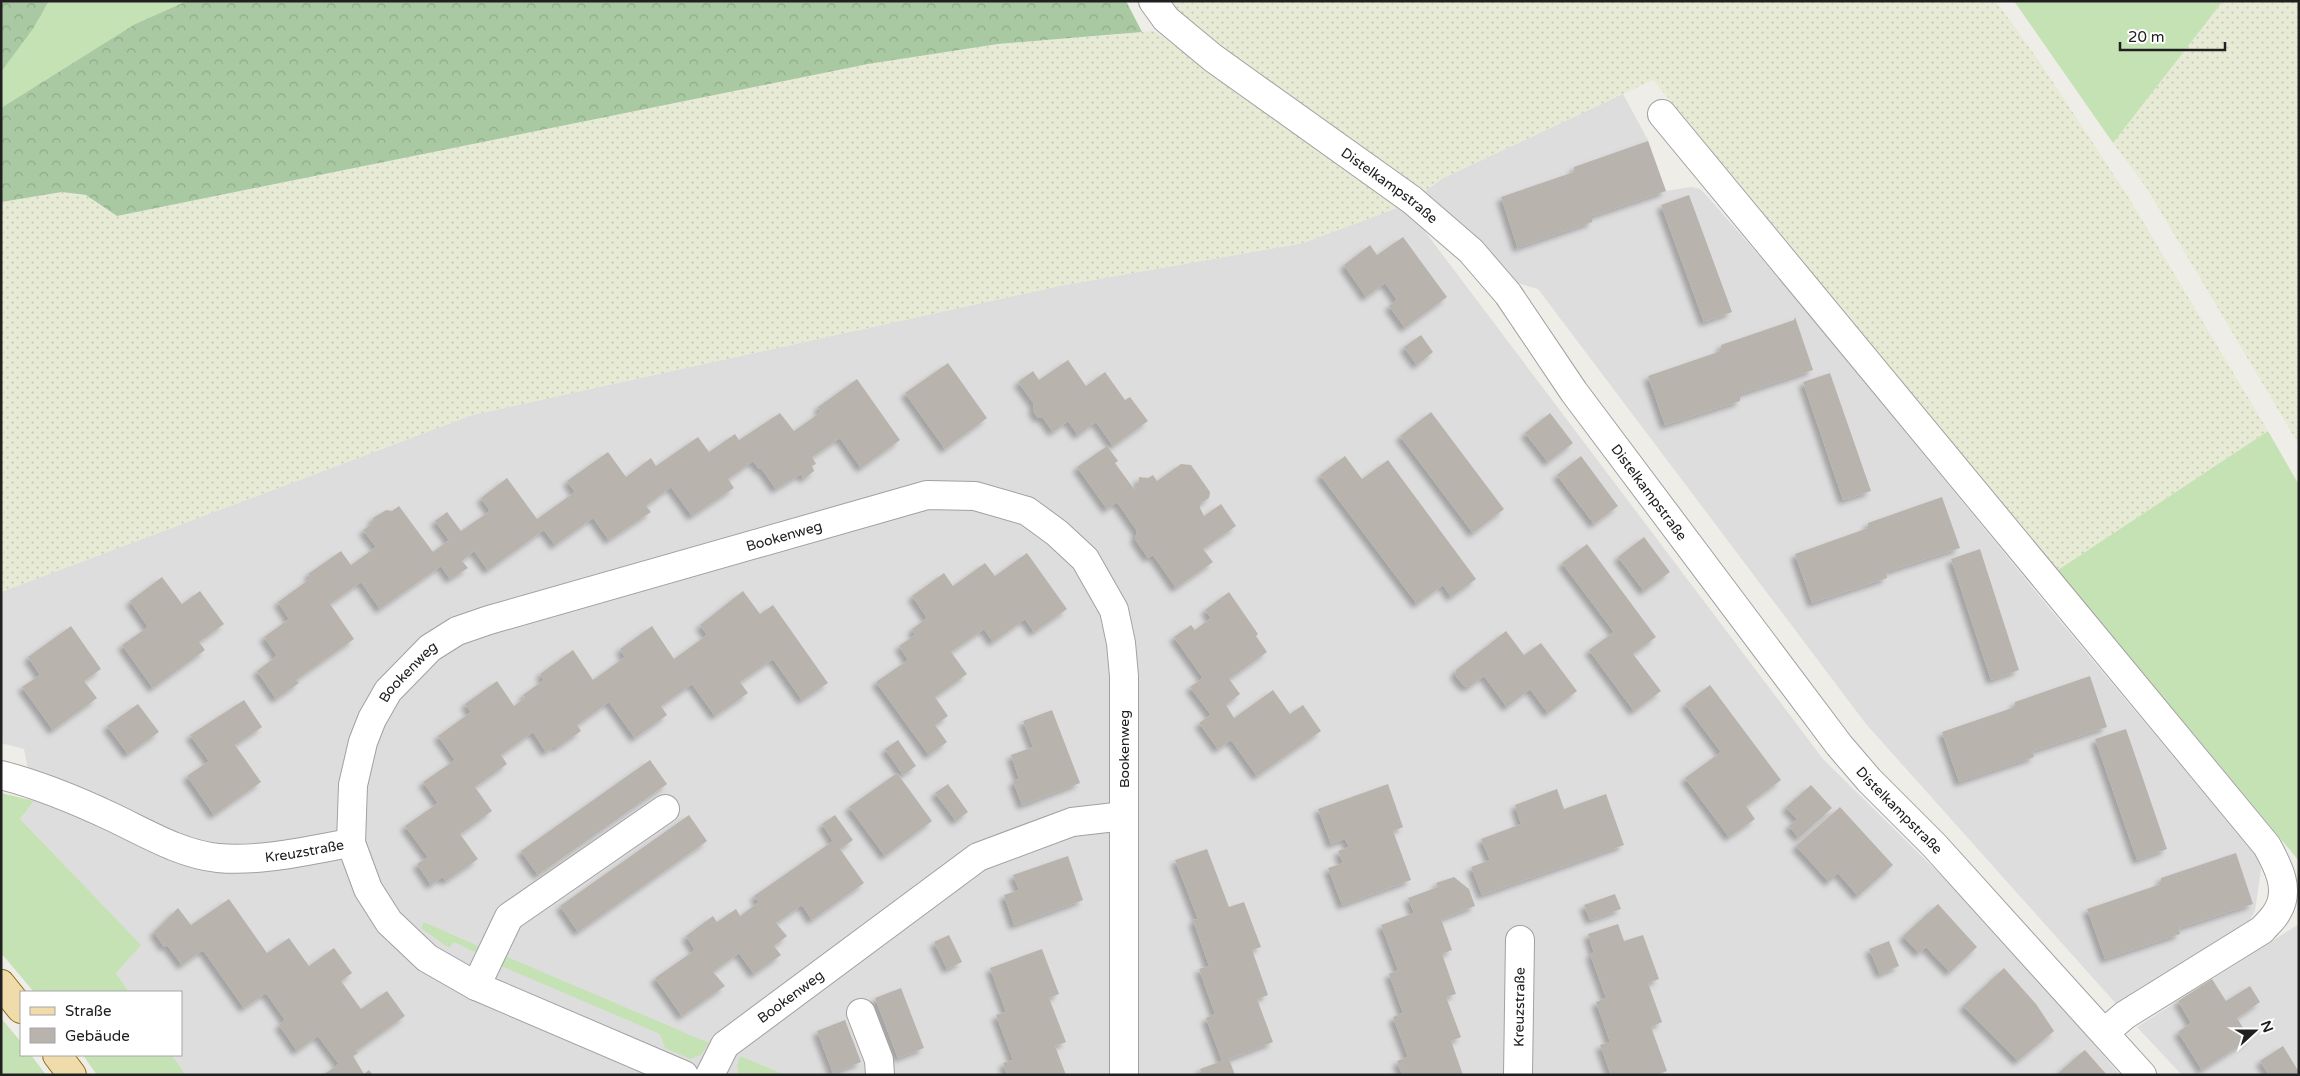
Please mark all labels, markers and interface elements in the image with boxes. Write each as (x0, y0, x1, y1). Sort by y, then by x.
scale bar (2120, 20, 2225, 52)
text: 20 m (2128, 28, 2165, 46)
street label: Distelkampstraße (1338, 144, 1441, 227)
street label: Distelkampstraße (1608, 441, 1691, 544)
street label: Bookenweg (744, 517, 824, 555)
street label: Bookenweg (375, 637, 440, 705)
street label: Bookenweg (1116, 710, 1133, 788)
street label: Distelkampstraße (1853, 763, 1946, 857)
street label: Kreuzstraße (264, 836, 345, 866)
street label: Bookenweg (754, 966, 827, 1027)
street label: Kreuzstraße (1510, 967, 1528, 1047)
legend (20, 991, 182, 1056)
text: Straße (65, 1002, 111, 1020)
north arrow (2230, 1006, 2280, 1056)
text: N (2257, 1018, 2277, 1035)
text: Gebäude (65, 1027, 130, 1045)

